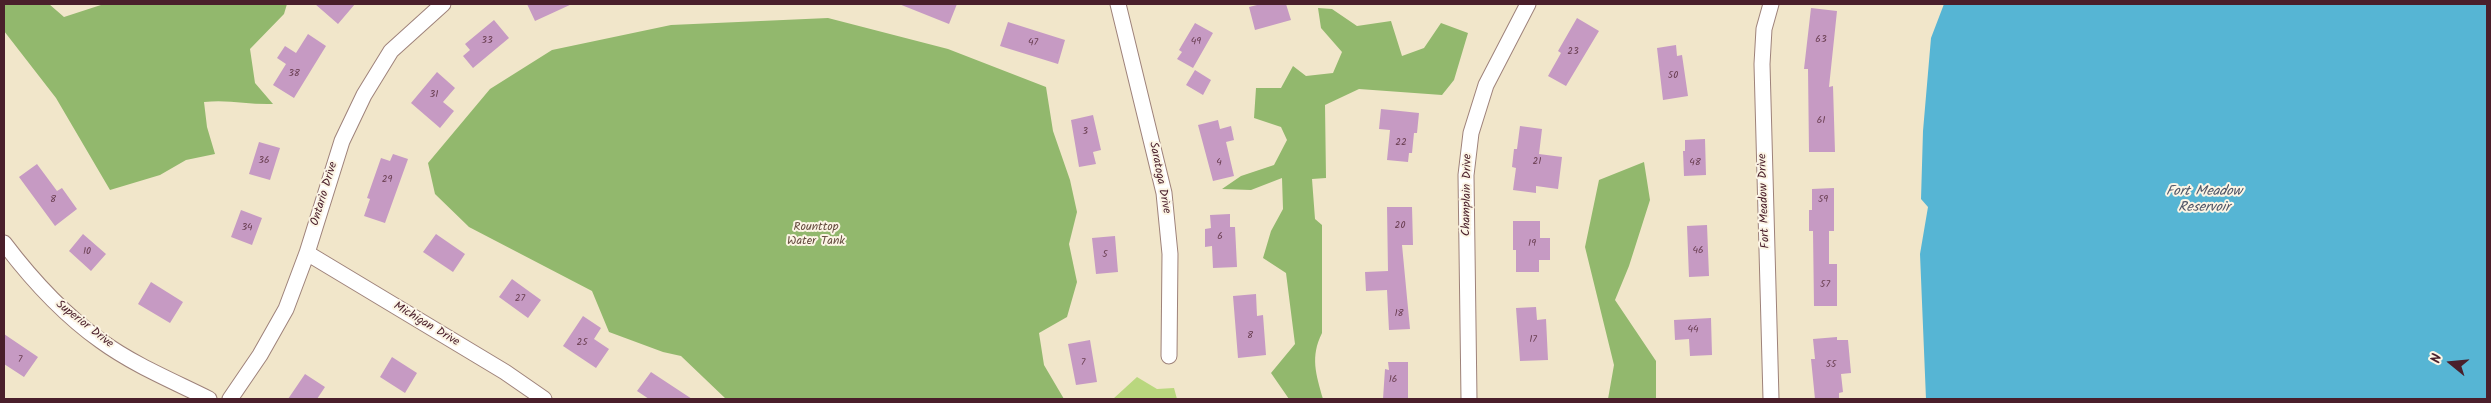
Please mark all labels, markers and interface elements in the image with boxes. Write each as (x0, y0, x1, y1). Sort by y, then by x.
house number: 63 (1815, 34, 1827, 46)
house number: 33 (481, 35, 493, 47)
house number: 49 (1191, 36, 1201, 48)
house number: 47 (1028, 37, 1038, 49)
house number: 23 (1567, 46, 1579, 58)
house number: 38 (288, 68, 300, 80)
house number: 50 (1668, 70, 1678, 82)
house number: 31 (430, 89, 438, 101)
house number: 61 (1817, 115, 1825, 127)
house number: 3 (1082, 126, 1088, 138)
house number: 22 (1395, 137, 1407, 149)
street label: Saratoga Drive (1145, 141, 1173, 215)
street label: Fort Meadow Drive (1756, 153, 1774, 249)
street label: Champlain Drive (1460, 154, 1476, 236)
house number: 36 (258, 155, 270, 167)
house number: 21 (1533, 156, 1541, 168)
house number: 4 (1216, 157, 1222, 169)
house number: 48 (1689, 157, 1701, 169)
street label: Ontario Drive (308, 160, 342, 228)
house number: 29 (382, 174, 392, 186)
water label: Fort Meadow Reservoir (2166, 185, 2242, 218)
house number: 8 (50, 194, 56, 206)
house number: 59 (1818, 194, 1828, 206)
house number: 20 (1395, 220, 1405, 232)
park label: Rounttop Water Tank (787, 221, 845, 249)
house number: 34 (241, 222, 253, 234)
house number: 6 (1217, 231, 1223, 243)
house number: 19 (1528, 238, 1536, 250)
house number: 46 (1692, 245, 1704, 257)
house number: 10 (83, 246, 91, 258)
house number: 5 (1102, 249, 1108, 261)
house number: 57 (1820, 279, 1830, 291)
house number: 27 (515, 293, 525, 305)
street label: Superior Drive (52, 298, 116, 352)
street label: Michigan Drive (390, 300, 462, 350)
house number: 18 (1394, 308, 1404, 320)
house number: 44 (1687, 324, 1699, 336)
house number: 8 (1247, 330, 1253, 342)
house number: 17 (1529, 334, 1537, 346)
house number: 25 (576, 337, 588, 349)
north arrow (2426, 338, 2476, 388)
text: N (2425, 351, 2448, 366)
house number: 7 (18, 354, 22, 366)
house number: 7 (1081, 357, 1085, 369)
house number: 55 (1826, 359, 1836, 371)
house number: 16 (1389, 374, 1397, 386)

